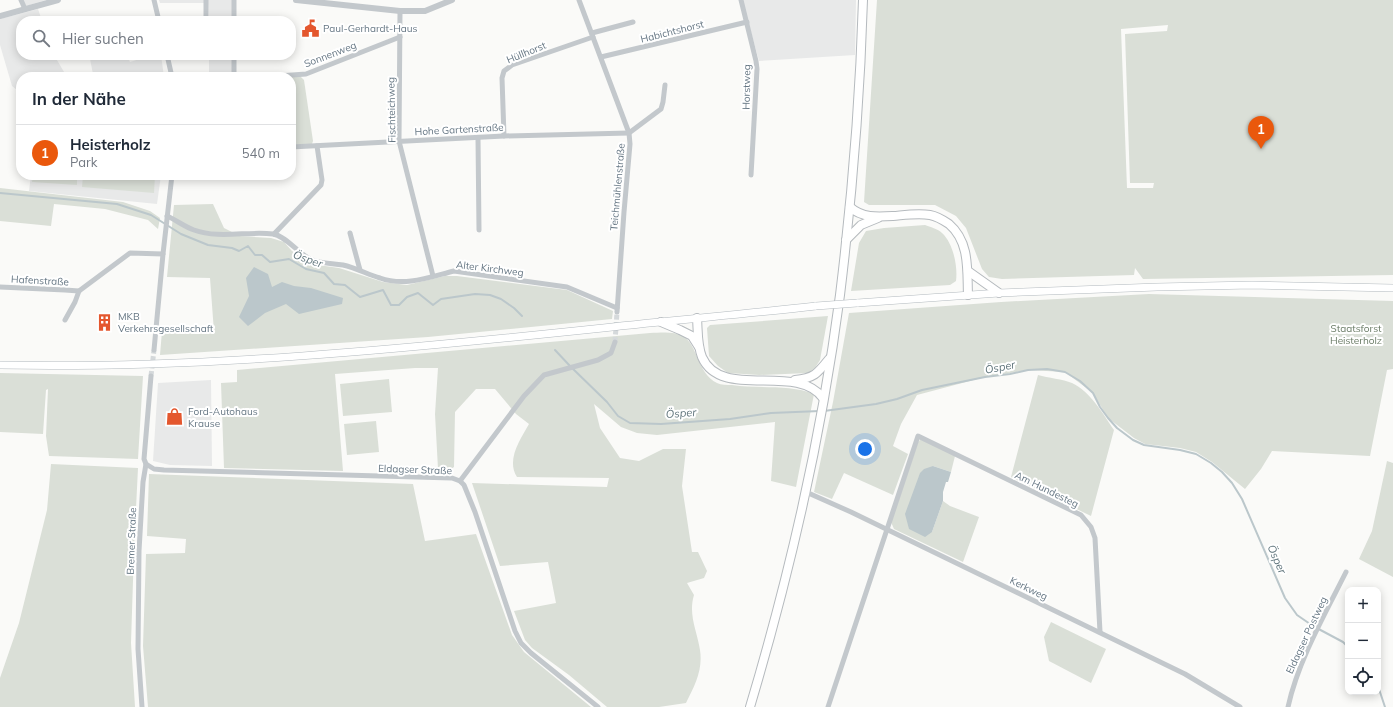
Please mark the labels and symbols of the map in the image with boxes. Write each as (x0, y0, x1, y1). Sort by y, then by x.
street label: Habichtshorst (639, 17, 706, 46)
public building icon: Paul-Gerhardt-Haus (300, 18, 320, 38)
place label: Paul-Gerhardt-Haus (323, 22, 418, 35)
street label: Hüllhorst (504, 38, 548, 66)
street label: Sonnenweg (302, 39, 358, 70)
street label: Horstweg (740, 64, 753, 110)
street label: Fischteichweg (384, 77, 399, 143)
pin: 1 (1248, 116, 1274, 149)
street label: Hohe Gartenstraße (414, 121, 504, 138)
street label: Teichmühlenstraße (607, 143, 628, 231)
water label: Ösper (291, 247, 326, 271)
street label: Alter Kirchweg (455, 258, 524, 279)
street label: Hafenstraße (11, 272, 69, 289)
place label: MKB Verkehrsgesellschaft (118, 310, 214, 335)
building icon: MKB Verkehrsgesellschaft (95, 312, 115, 332)
park label: Staatsforst Heisterholz (1330, 322, 1382, 347)
water label: Ösper (984, 357, 1017, 377)
place label: Ford-Autohaus Krause (188, 405, 258, 430)
water label: Ösper (665, 405, 698, 421)
shop icon: Ford-Autohaus Krause (165, 407, 185, 427)
your location (855, 439, 875, 459)
street label: Eldagser Straße (378, 462, 452, 477)
street label: Am Hundesteg (1013, 468, 1081, 510)
street label: Bremer Straße (124, 507, 139, 575)
water label: Ösper (1264, 542, 1290, 577)
street label: Kerkweg (1008, 574, 1050, 603)
street label: Eldagser Postweg (1283, 595, 1330, 676)

